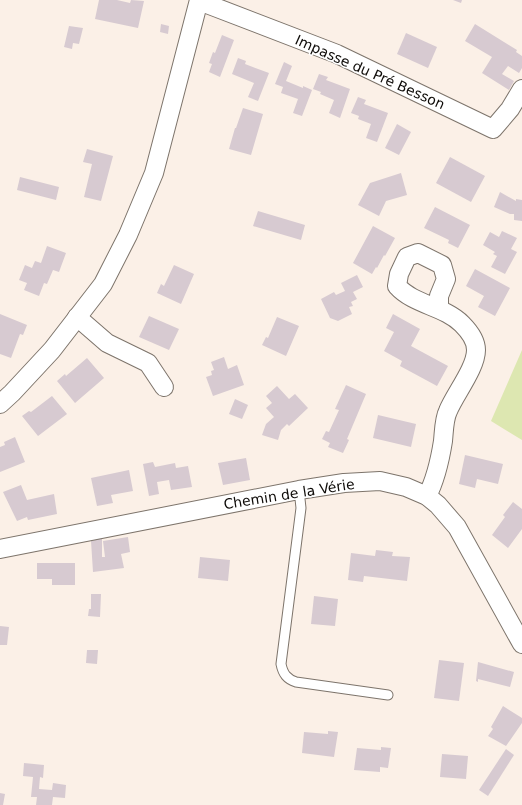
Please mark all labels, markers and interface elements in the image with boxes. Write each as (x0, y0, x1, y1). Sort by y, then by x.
street label: Impasse du Pré Besson (293, 32, 447, 112)
street label: Chemin de la Vérie (222, 476, 356, 512)

